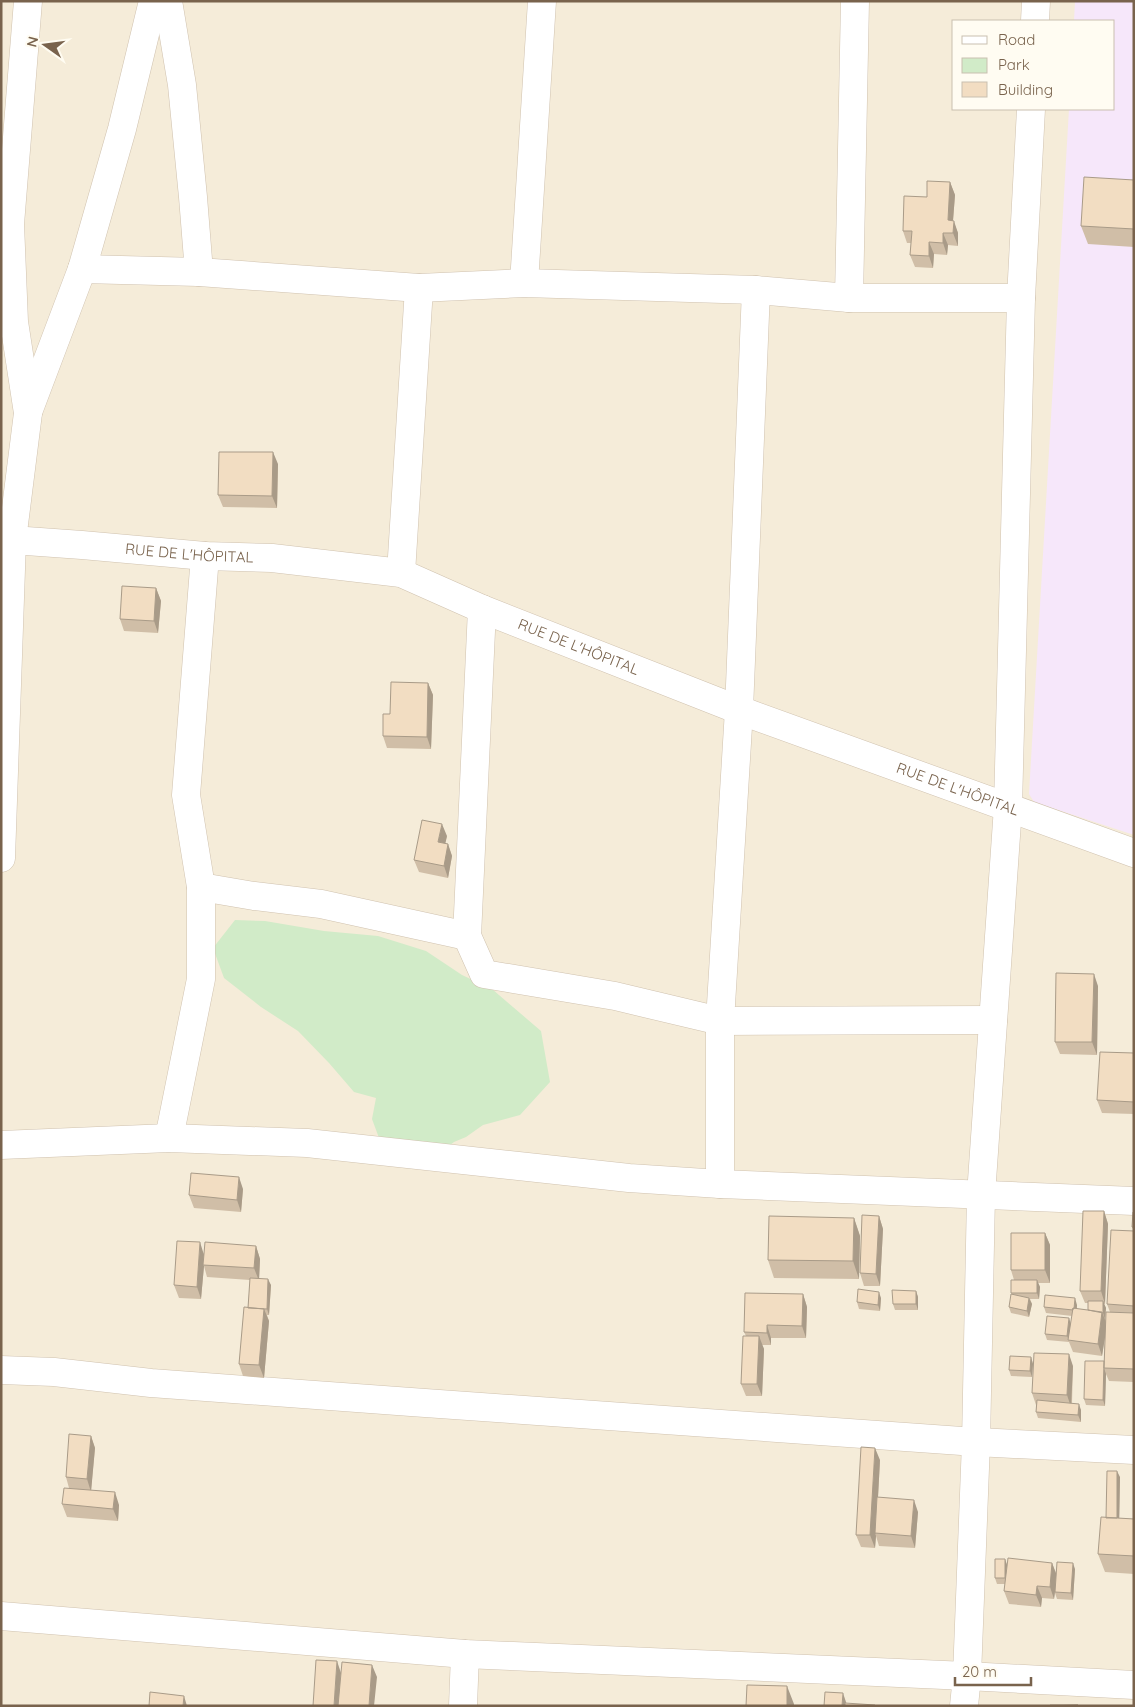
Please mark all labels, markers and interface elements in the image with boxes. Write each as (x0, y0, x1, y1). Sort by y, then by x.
north arrow (20, 20, 70, 70)
legend (952, 20, 1115, 110)
text: Road (998, 30, 1035, 49)
text: N (22, 35, 42, 49)
text: Park (998, 55, 1030, 74)
text: Building (998, 80, 1053, 99)
street label: RUE DE L'HÔPITAL (124, 539, 254, 566)
street label: RUE DE L'HÔPITAL (515, 614, 642, 679)
street label: RUE DE L'HÔPITAL (894, 758, 1022, 820)
scale bar (955, 1654, 1031, 1686)
text: 20 m (962, 1662, 997, 1681)

